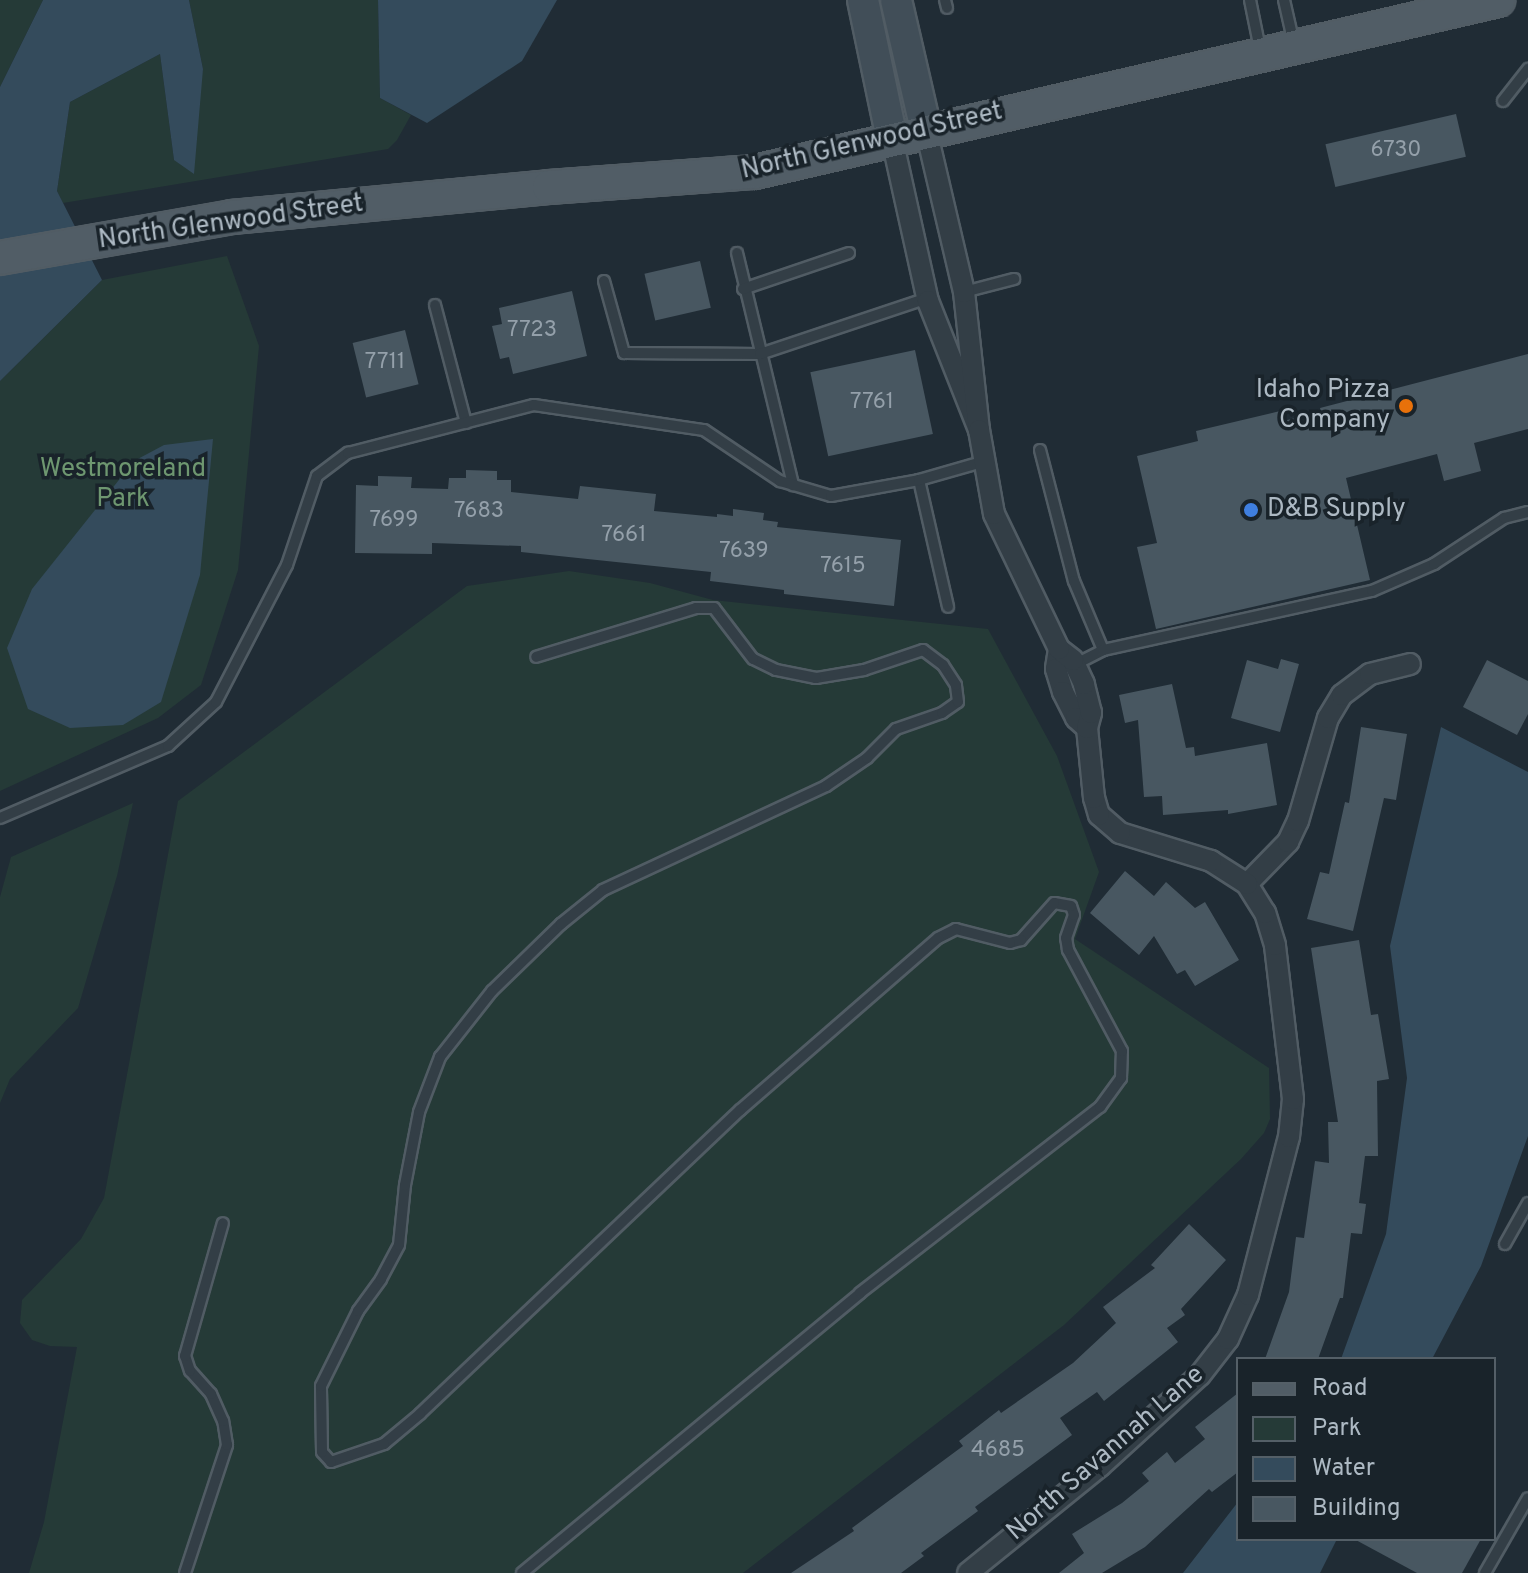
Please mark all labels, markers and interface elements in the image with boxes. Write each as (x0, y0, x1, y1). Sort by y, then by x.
street label: North Glenwood Street (738, 97, 1006, 187)
house number: 6730 (1371, 138, 1421, 164)
street label: North Glenwood Street (97, 189, 365, 257)
house number: 7723 (507, 318, 557, 344)
house number: 7711 (365, 350, 405, 376)
place label: Idaho Pizza Company (1256, 375, 1390, 436)
house number: 7761 (850, 390, 894, 416)
marker: Idaho Pizza Company (1397, 397, 1415, 415)
park label: Westmoreland Park (40, 454, 206, 516)
place label: D&B Supply (1267, 494, 1406, 526)
house number: 7683 (454, 499, 504, 525)
marker: D&B Supply (1242, 501, 1260, 519)
house number: 7699 (369, 508, 419, 534)
house number: 7661 (602, 523, 646, 549)
house number: 7639 (719, 539, 769, 565)
house number: 7615 (820, 554, 866, 580)
legend (1236, 1357, 1496, 1541)
street label: North Savannah Lane (1001, 1360, 1211, 1548)
text: Road (1312, 1374, 1368, 1404)
text: Park (1312, 1414, 1362, 1444)
house number: 4685 (971, 1438, 1025, 1464)
text: Water (1312, 1454, 1375, 1484)
text: Building (1312, 1494, 1401, 1524)

